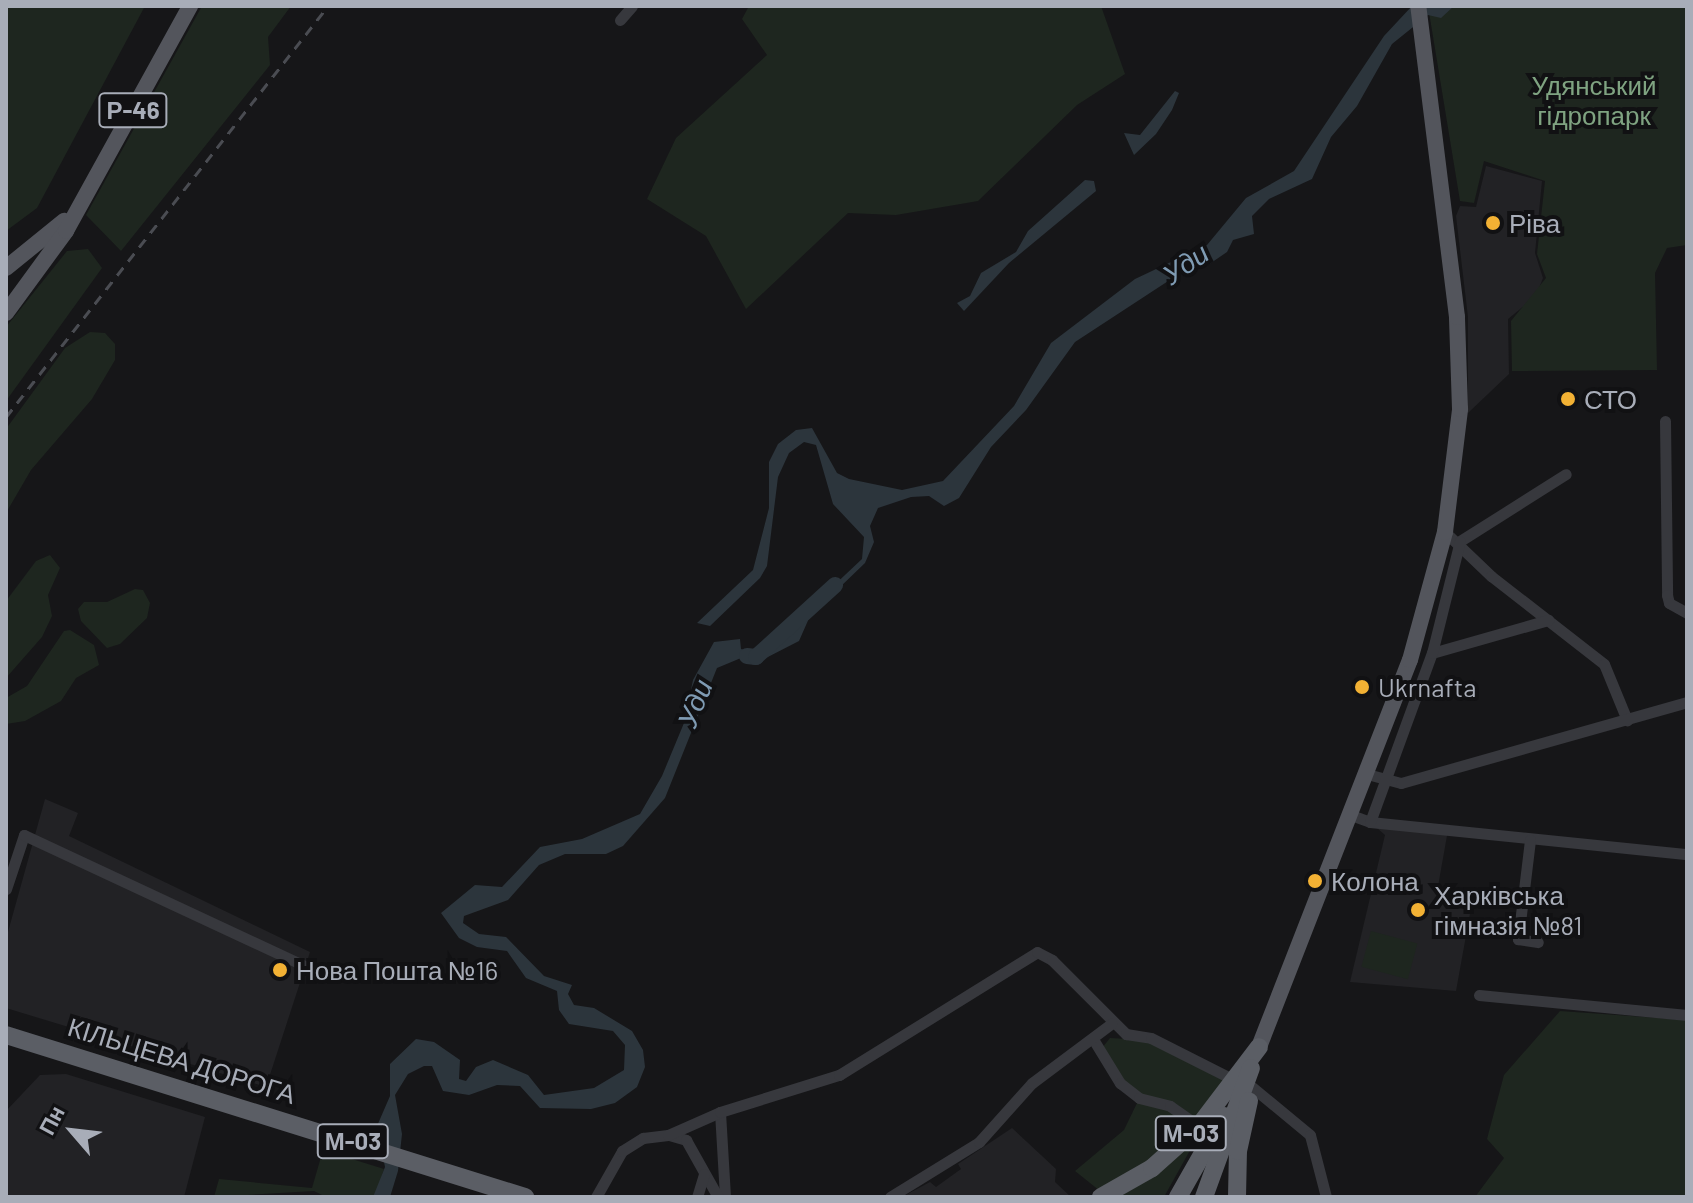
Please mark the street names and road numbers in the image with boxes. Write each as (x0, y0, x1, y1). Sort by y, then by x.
road number: Р-46 (97, 90, 169, 130)
street label: КІЛЬЦЕВА ДОРОГА (64, 1010, 300, 1110)
road number: М-03 (1153, 1113, 1229, 1153)
road number: М-03 (315, 1121, 391, 1161)

